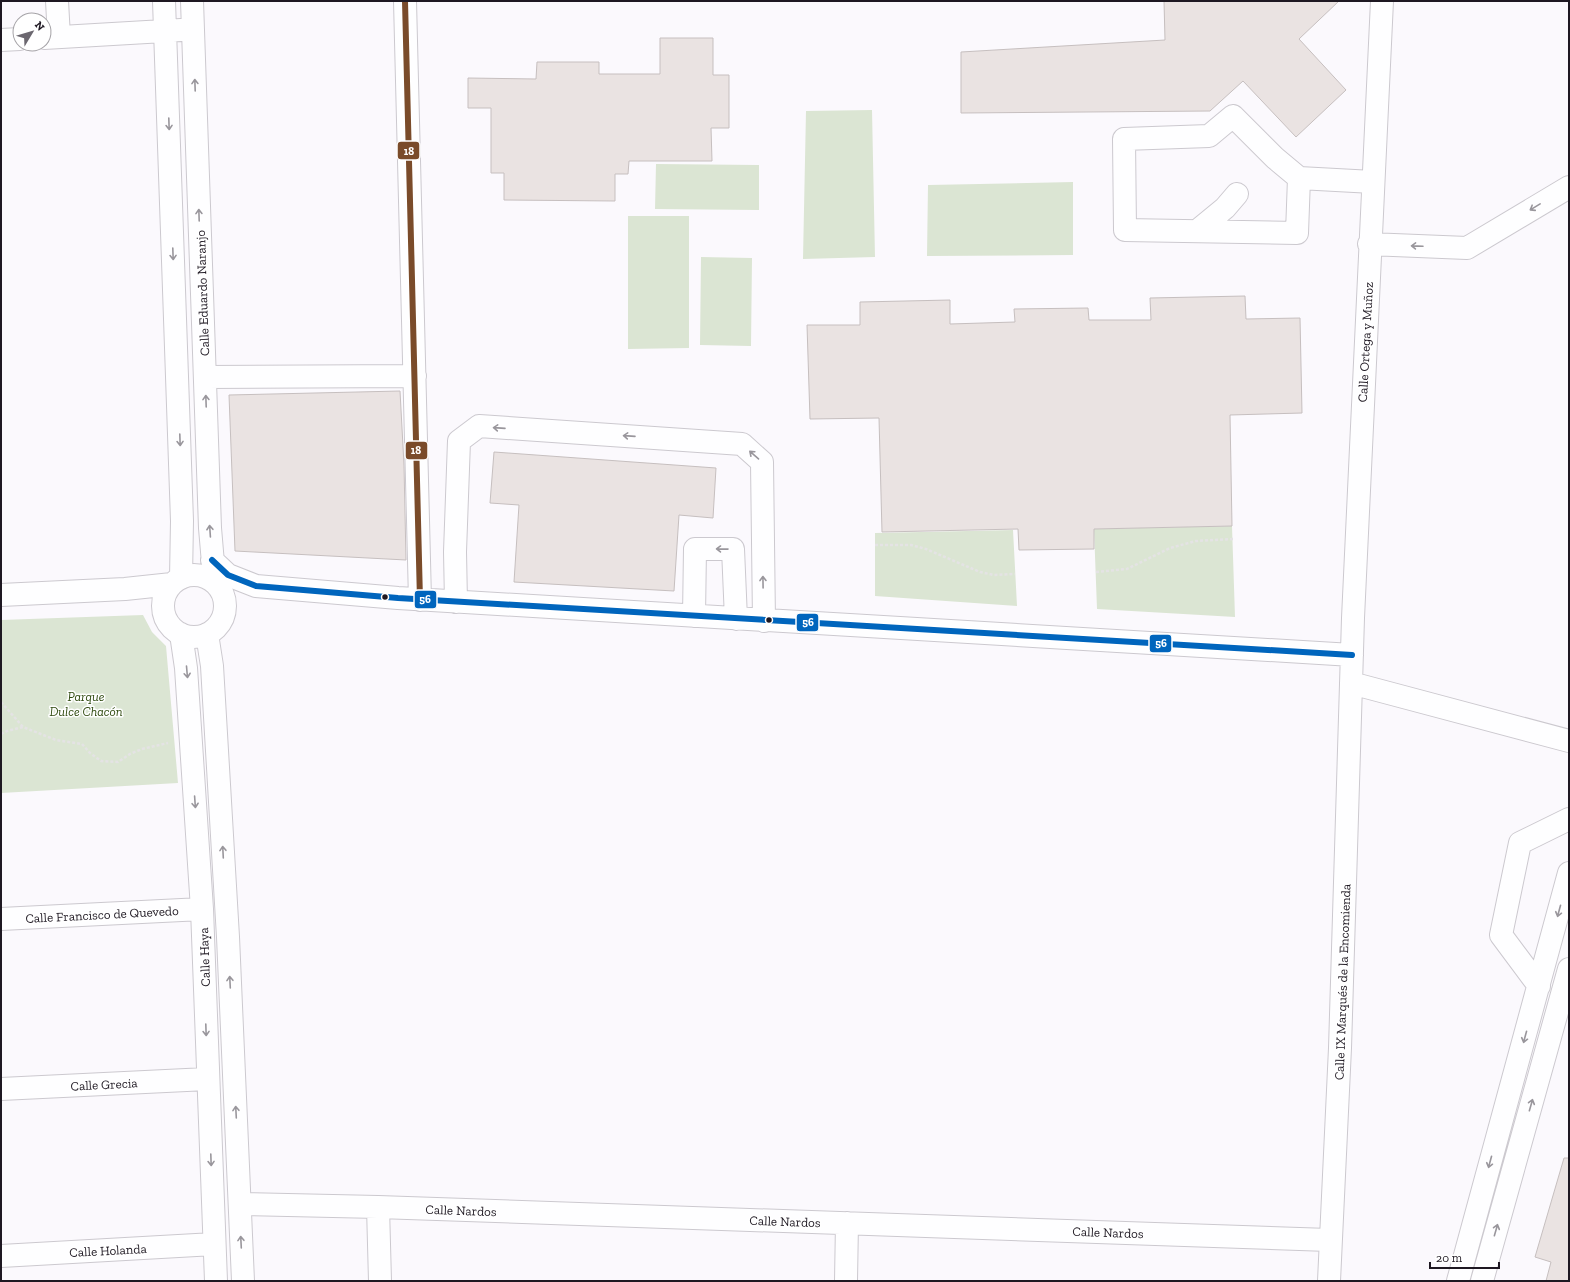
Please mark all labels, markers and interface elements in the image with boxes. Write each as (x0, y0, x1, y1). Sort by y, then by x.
north arrow (12, 12, 52, 52)
text: N (32, 19, 48, 34)
one-way arrow (191, 79, 198, 92)
one-way arrow (165, 117, 172, 130)
line badge: 18 (397, 141, 420, 160)
text: 18 (404, 145, 414, 158)
one-way arrow (1530, 204, 1542, 212)
one-way arrow (195, 209, 203, 222)
street label: Calle Eduardo Naranjo (193, 229, 213, 356)
one-way arrow (1411, 242, 1424, 250)
one-way arrow (169, 247, 177, 260)
street label: Calle Ortega y Muñoz (1355, 281, 1376, 403)
one-way arrow (202, 395, 209, 408)
one-way arrow (493, 424, 506, 431)
one-way arrow (176, 433, 183, 446)
one-way arrow (623, 433, 636, 440)
line badge: 18 (405, 441, 428, 460)
text: 18 (411, 444, 421, 457)
one-way arrow (749, 450, 759, 460)
one-way arrow (206, 525, 213, 538)
one-way arrow (716, 545, 729, 553)
one-way arrow (760, 576, 767, 589)
line badge: 56 (414, 590, 437, 609)
unlabelled marker (380, 592, 390, 602)
text: 56 (419, 593, 431, 606)
line badge: 56 (796, 613, 819, 632)
unlabelled marker (764, 615, 774, 625)
text: 56 (802, 616, 814, 629)
line badge: 56 (1149, 634, 1172, 653)
text: 56 (1155, 637, 1167, 650)
one-way arrow (183, 665, 190, 678)
park label: Parque Dulce Chacón (49, 689, 123, 719)
one-way arrow (192, 795, 199, 808)
one-way arrow (219, 846, 226, 859)
street label: Calle IX Marqués de la Encomienda (1332, 883, 1353, 1080)
street label: Calle Francisco de Quevedo (25, 903, 179, 926)
one-way arrow (1555, 904, 1562, 917)
street label: Calle Haya (196, 926, 213, 987)
one-way arrow (226, 976, 233, 989)
one-way arrow (202, 1023, 210, 1036)
one-way arrow (1521, 1030, 1528, 1043)
street label: Calle Grecia (70, 1075, 139, 1094)
one-way arrow (1528, 1098, 1535, 1111)
one-way arrow (232, 1106, 239, 1119)
one-way arrow (207, 1153, 214, 1166)
one-way arrow (1486, 1155, 1493, 1168)
street label: Calle Nardos (425, 1202, 497, 1219)
street label: Calle Nardos (749, 1213, 821, 1230)
street label: Calle Nardos (1072, 1224, 1144, 1241)
one-way arrow (1493, 1224, 1500, 1237)
one-way arrow (238, 1236, 245, 1249)
street label: Calle Holanda (69, 1241, 148, 1260)
scale bar (1430, 1244, 1499, 1270)
text: 20 m (1436, 1251, 1463, 1265)

